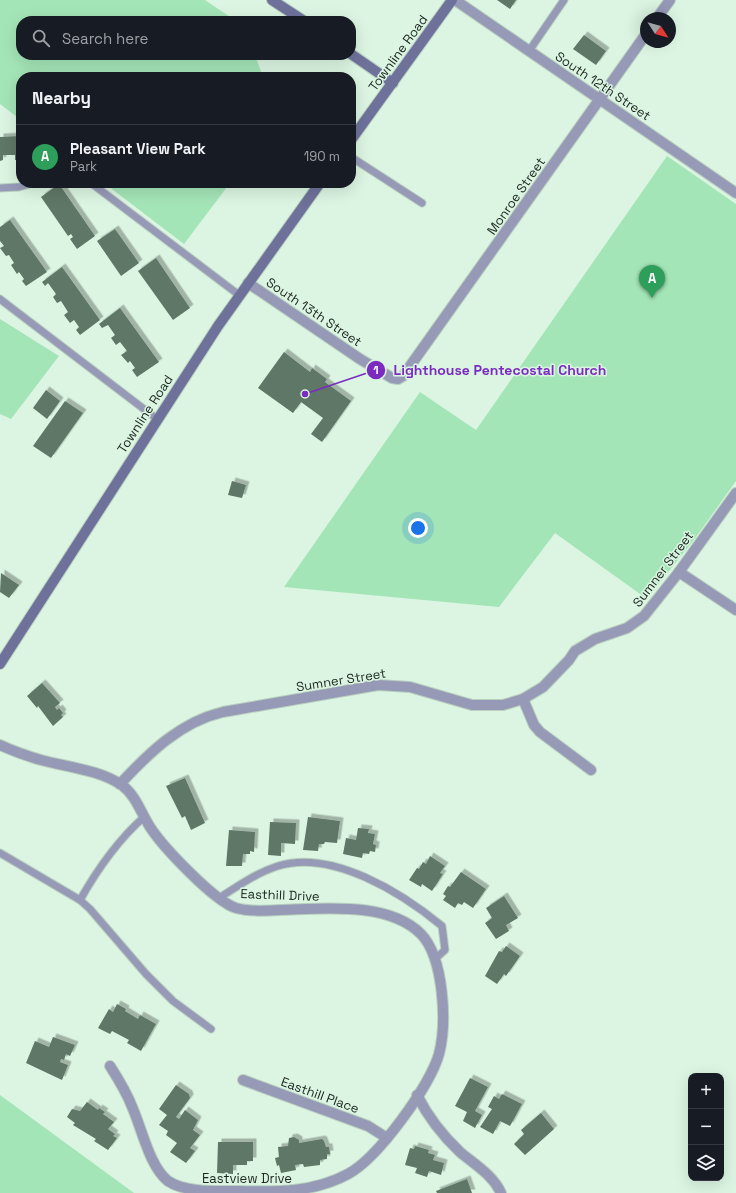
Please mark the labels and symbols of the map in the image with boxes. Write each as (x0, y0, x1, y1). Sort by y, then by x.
street label: Townline Road (365, 12, 431, 94)
north arrow (640, 12, 676, 48)
street label: South 12th Street (552, 48, 654, 124)
street label: Monroe Street (483, 154, 549, 238)
pin: A (639, 265, 665, 298)
street label: South 13th Street (263, 274, 365, 350)
callout: Lighthouse Pentecostal Church (366, 357, 614, 383)
text: Lighthouse Pentecostal Church (394, 361, 606, 379)
text: 1 (373, 362, 379, 378)
street label: Townline Road (113, 372, 177, 456)
your location (408, 518, 428, 538)
street label: Sumner Street (629, 528, 697, 610)
street label: Sumner Street (295, 665, 387, 695)
street label: Easthill Drive (240, 885, 320, 905)
street label: Easthill Place (279, 1073, 361, 1117)
street label: Eastview Drive (202, 1170, 292, 1187)

